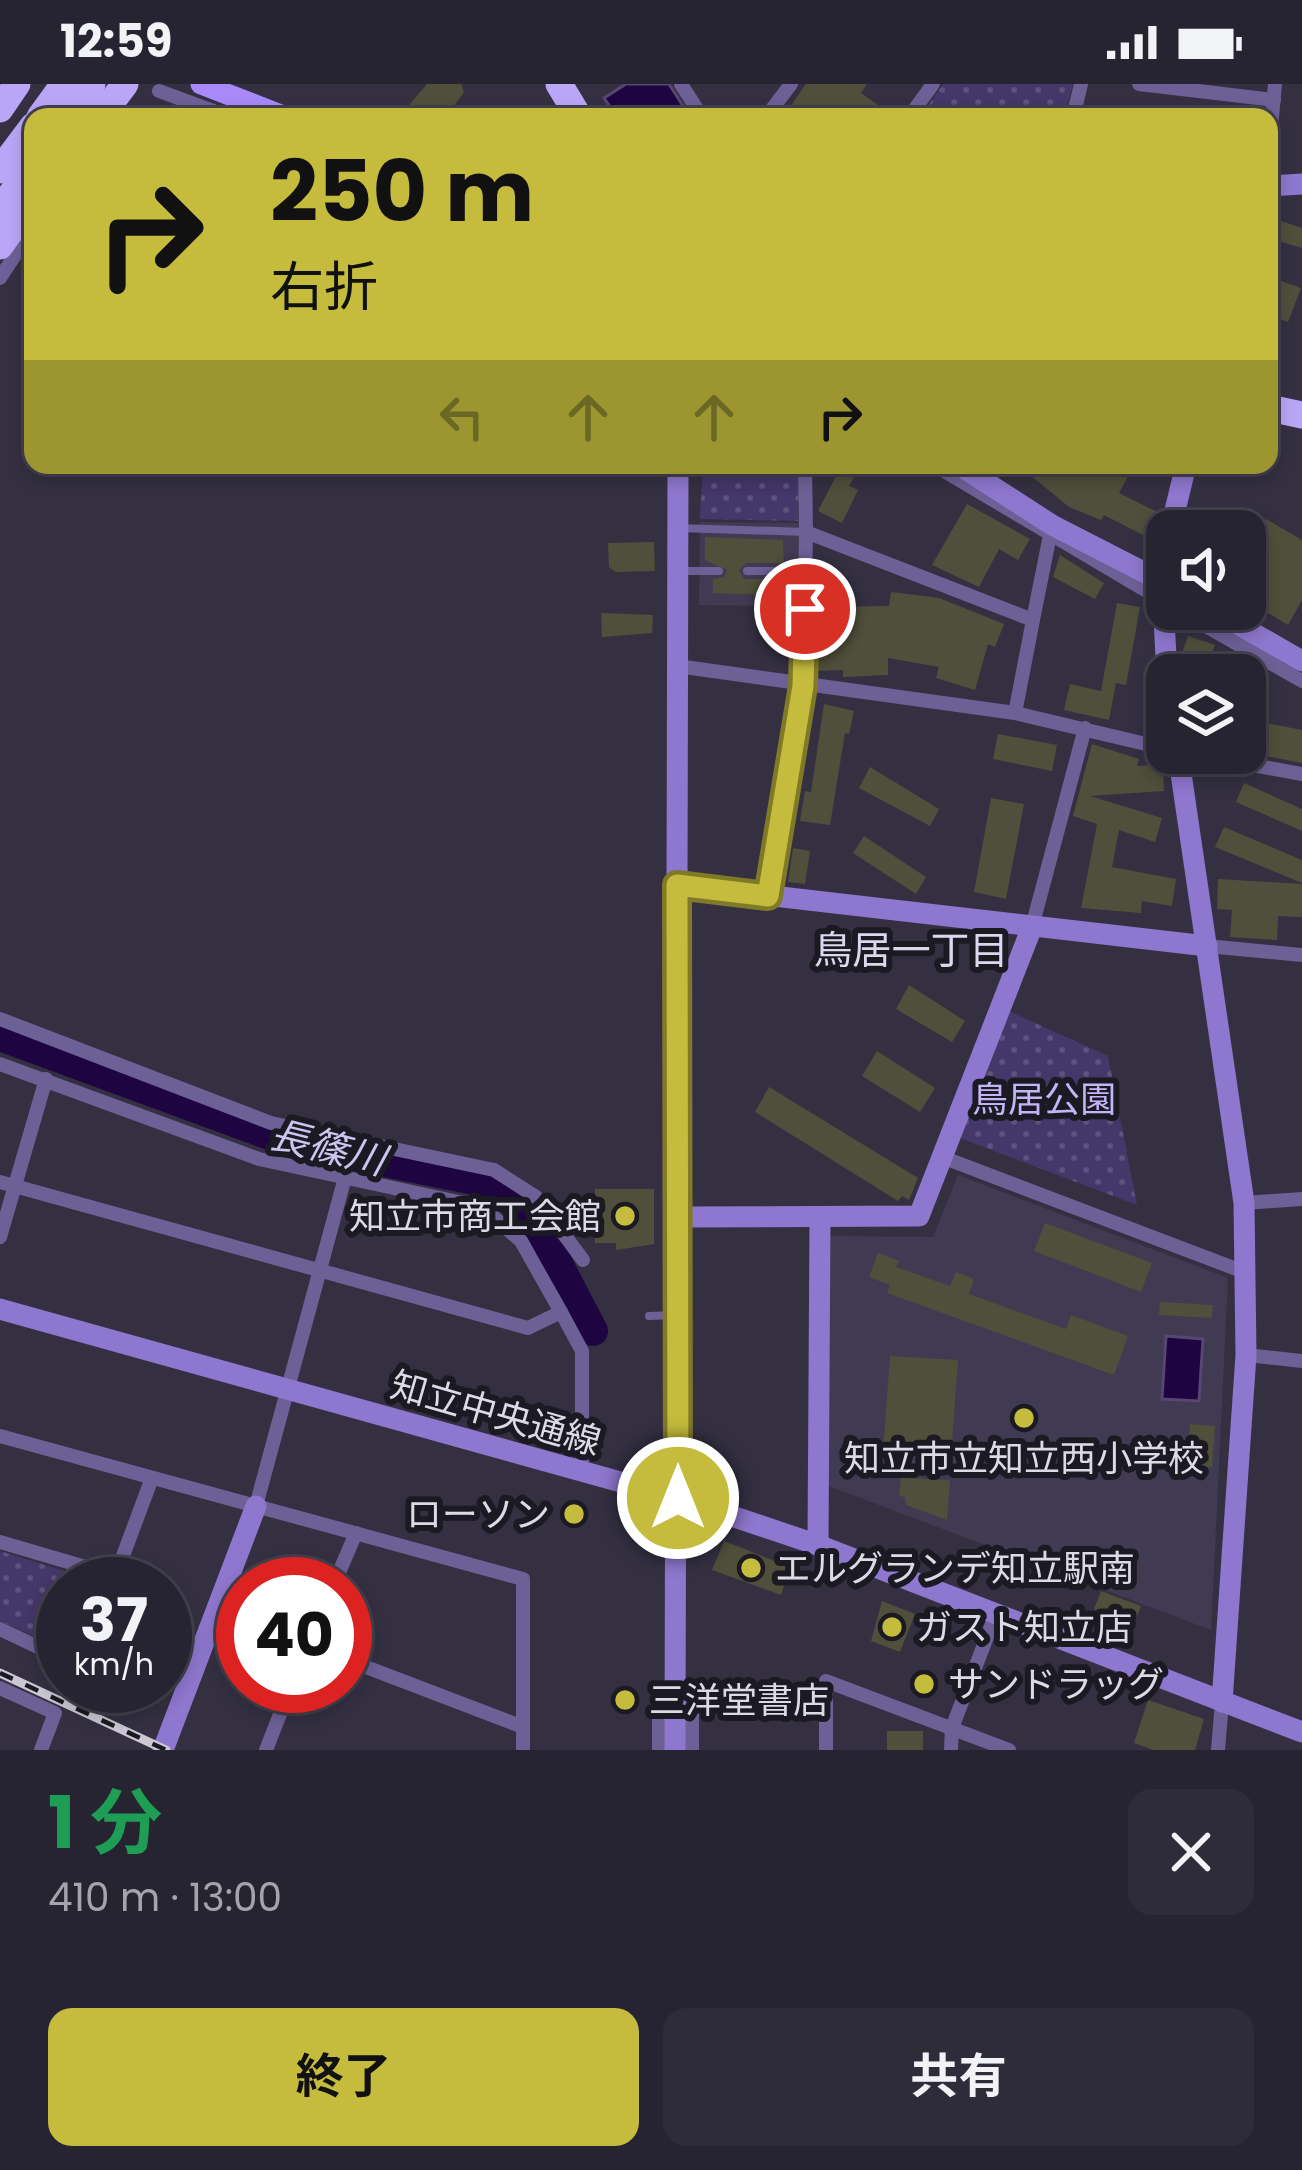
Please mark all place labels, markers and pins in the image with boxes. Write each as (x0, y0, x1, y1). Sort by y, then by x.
pin (754, 558, 856, 660)
place label: 知立市商工会館 (349, 1191, 601, 1242)
marker: 知立市商工会館 (612, 1203, 638, 1229)
marker: 知立市立知立西小学校 (1011, 1405, 1037, 1431)
place label: 知立市立知立西小学校 (844, 1433, 1204, 1484)
place label: ローソン (406, 1489, 550, 1540)
marker: ローソン (561, 1501, 587, 1527)
place label: エルグランデ知立駅南 (775, 1543, 1135, 1594)
marker: エルグランデ知立駅南 (738, 1555, 764, 1581)
place label: ガスト知立店 (916, 1602, 1132, 1653)
marker: ガスト知立店 (879, 1614, 905, 1640)
place label: サンドラッグ (948, 1659, 1164, 1710)
marker: サンドラッグ (911, 1671, 937, 1697)
place label: 三洋堂書店 (649, 1675, 829, 1726)
marker: 三洋堂書店 (612, 1687, 638, 1713)

